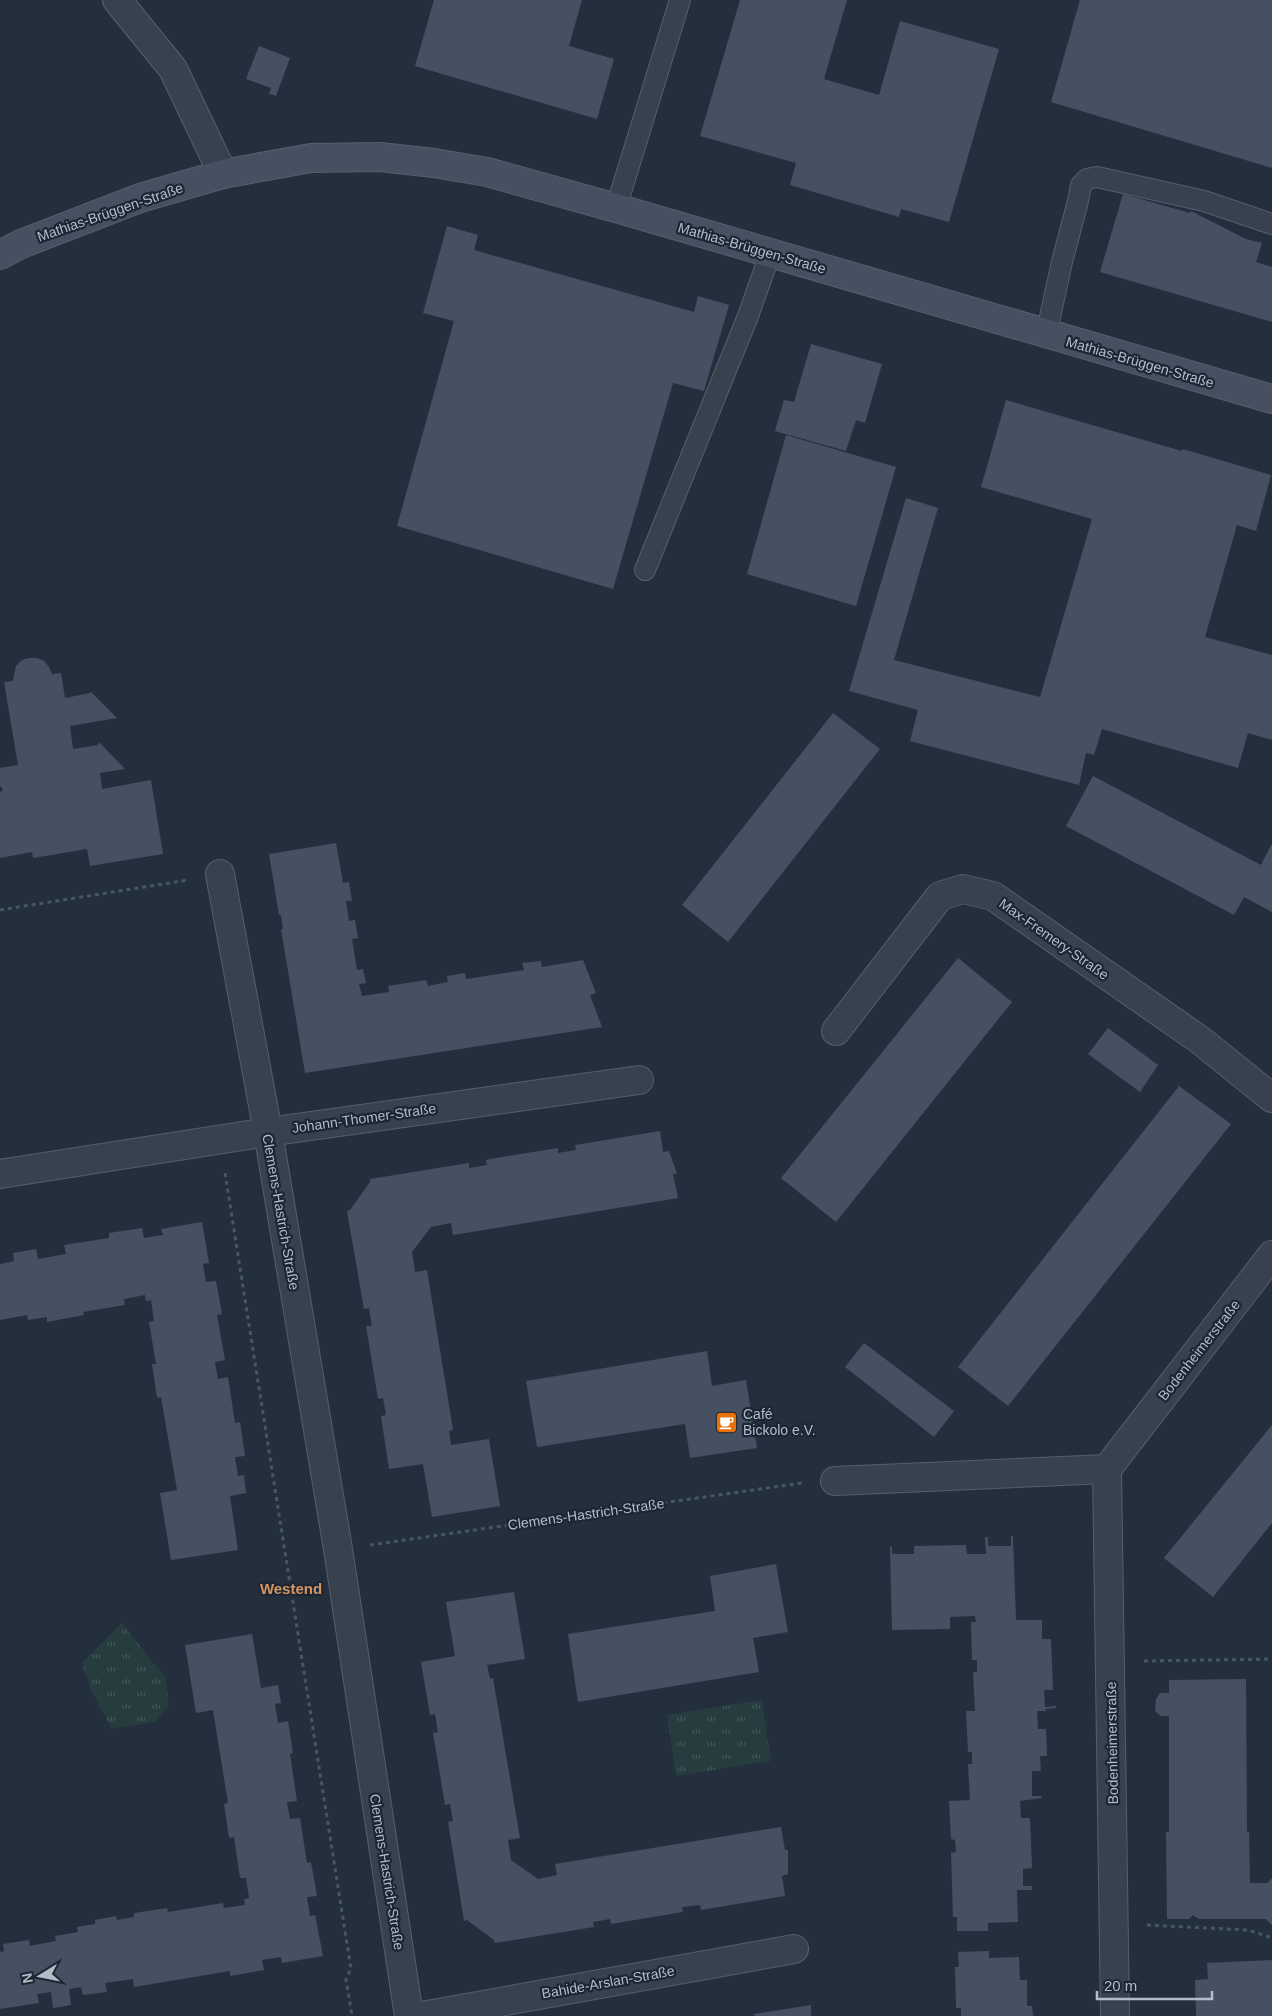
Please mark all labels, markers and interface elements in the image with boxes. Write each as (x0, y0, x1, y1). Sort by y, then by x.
street label: Mathias-Brüggen-Straße (35, 179, 185, 245)
street label: Mathias-Brüggen-Straße (676, 219, 828, 277)
street label: Mathias-Brüggen-Straße (1064, 333, 1216, 391)
street label: Max-Fremery-Straße (996, 895, 1112, 983)
street label: Johann-Thomer-Straße (291, 1100, 437, 1136)
street label: Clemens-Hastrich-Straße (259, 1133, 303, 1291)
street label: Bodenheimerstraße (1155, 1296, 1243, 1403)
place label: Café Bickolo e.V. (743, 1406, 816, 1438)
cafe icon: Café Bickolo e.V. (715, 1410, 739, 1434)
street label: Clemens-Hastrich-Straße (507, 1495, 666, 1533)
district label: Westend (260, 1580, 322, 1597)
street label: Bodenheimerstraße (1103, 1681, 1121, 1805)
street label: Clemens-Hastrich-Straße (367, 1793, 407, 1951)
north arrow (15, 1951, 65, 2001)
street label: Bahide-Arslan-Straße (540, 1962, 676, 2002)
scale bar (1097, 1968, 1212, 2000)
text: N (18, 1972, 36, 1985)
text: 20 m (1104, 1977, 1137, 1994)

